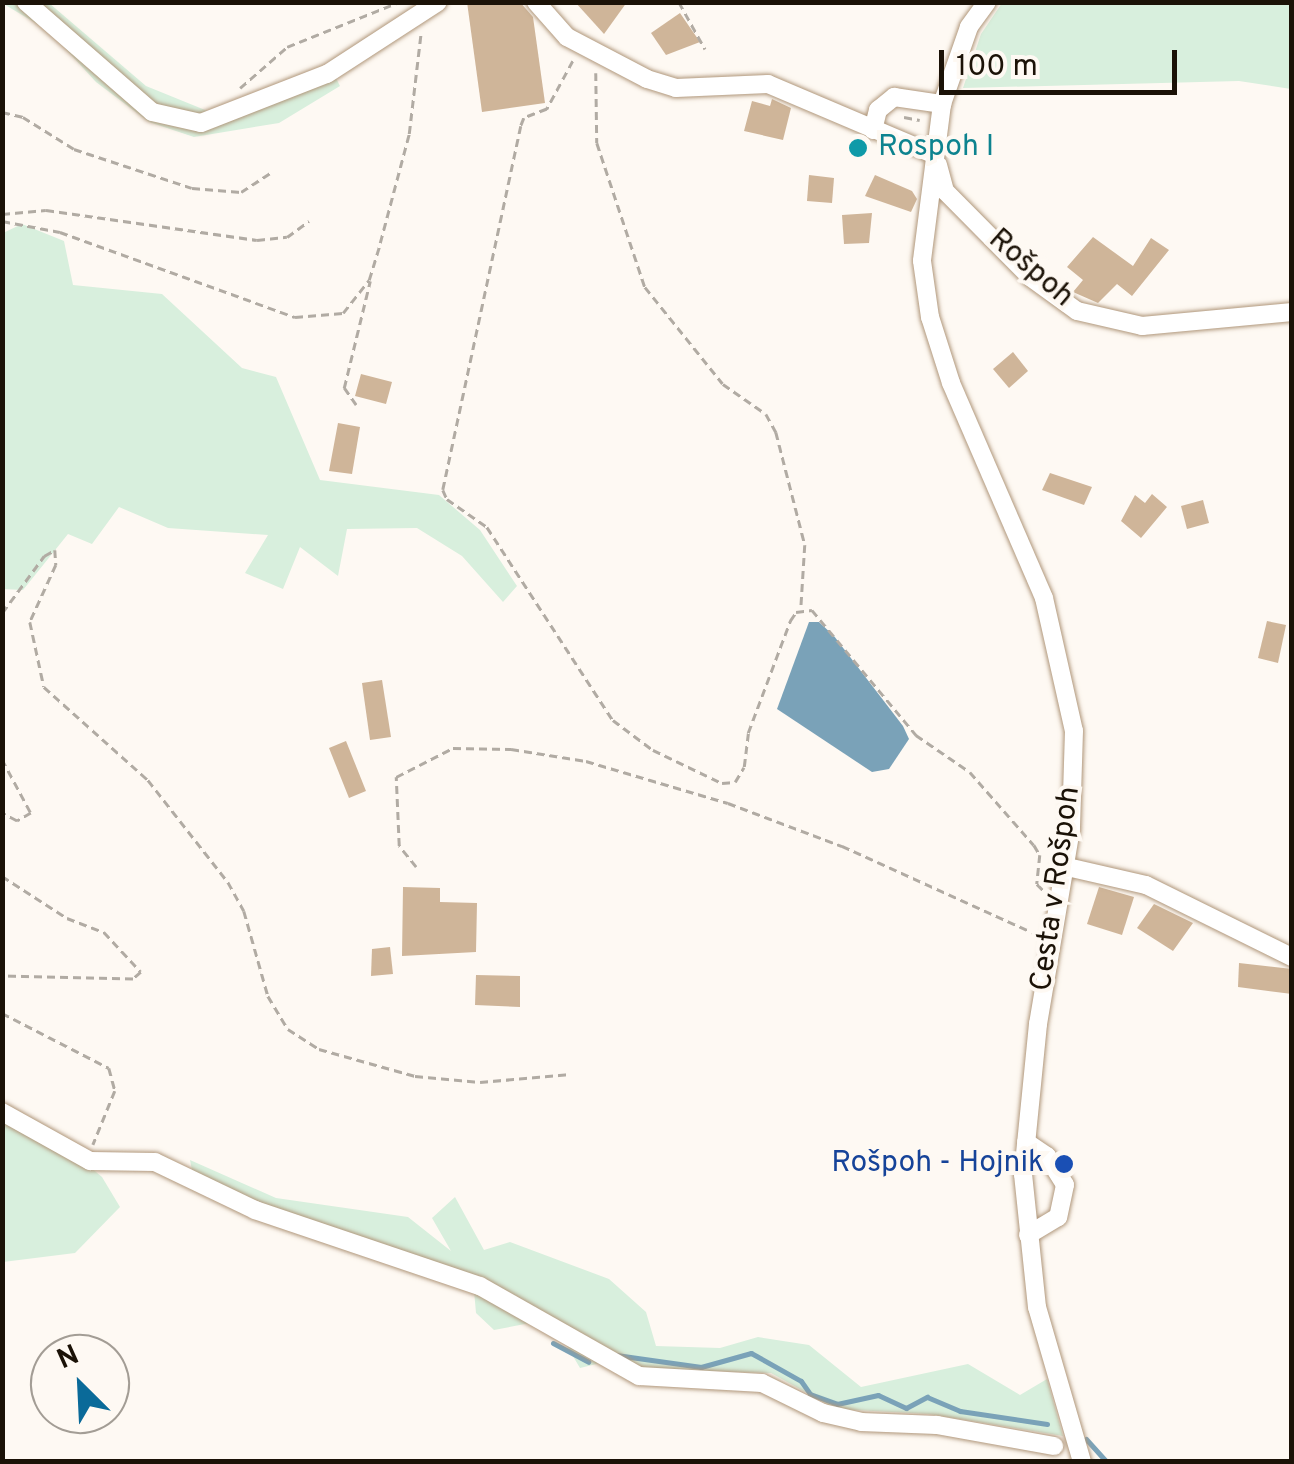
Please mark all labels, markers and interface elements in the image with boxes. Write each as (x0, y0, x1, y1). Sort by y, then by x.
scale bar (944, 30, 1182, 92)
text: 100 m (956, 49, 1038, 86)
place label: Rospoh I (878, 130, 994, 166)
marker: Rospoh I (847, 137, 869, 159)
street label: Rošpoh (980, 222, 1080, 316)
street label: Cesta v Rošpoh (1025, 784, 1089, 994)
place label: Rošpoh - Hojnik (831, 1146, 1044, 1182)
marker: Rošpoh - Hojnik (1053, 1153, 1075, 1175)
north arrow (30, 1334, 130, 1434)
text: N (52, 1338, 85, 1379)

